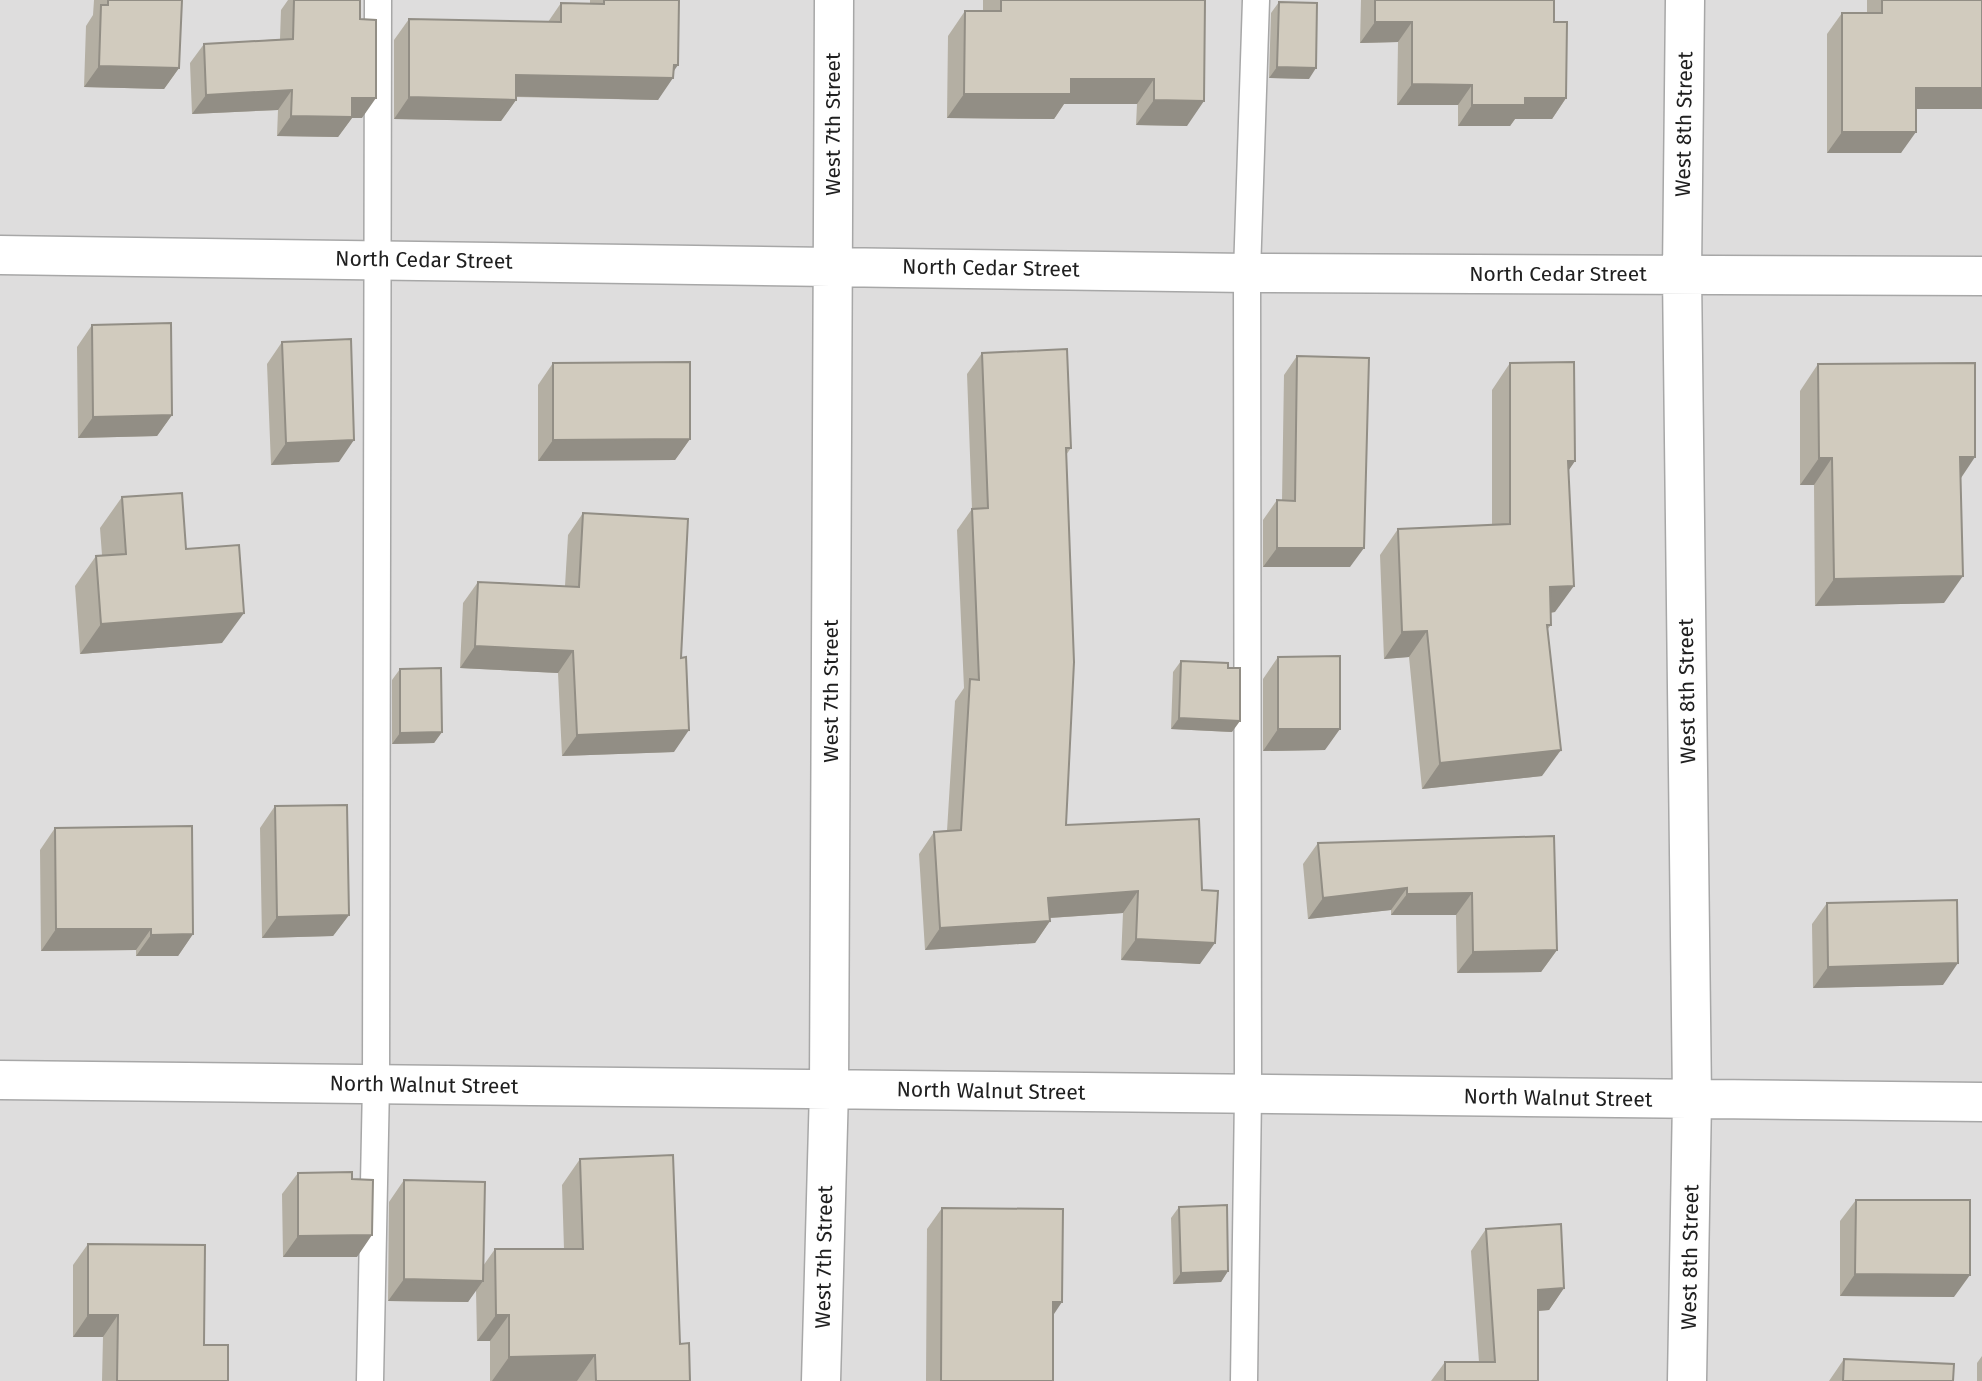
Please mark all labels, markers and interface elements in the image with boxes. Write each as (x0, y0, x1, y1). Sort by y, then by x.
street label: West 8th Street (1670, 51, 1698, 197)
street label: West 7th Street (820, 52, 846, 196)
street label: North Cedar Street (335, 245, 513, 275)
street label: North Cedar Street (902, 253, 1080, 283)
street label: North Cedar Street (1469, 261, 1647, 287)
street label: West 8th Street (1673, 618, 1701, 764)
street label: West 7th Street (818, 619, 844, 763)
street label: North Walnut Street (329, 1070, 519, 1100)
street label: North Walnut Street (896, 1076, 1086, 1106)
street label: North Walnut Street (1463, 1083, 1653, 1113)
street label: West 8th Street (1676, 1184, 1704, 1330)
street label: West 7th Street (810, 1185, 838, 1329)

